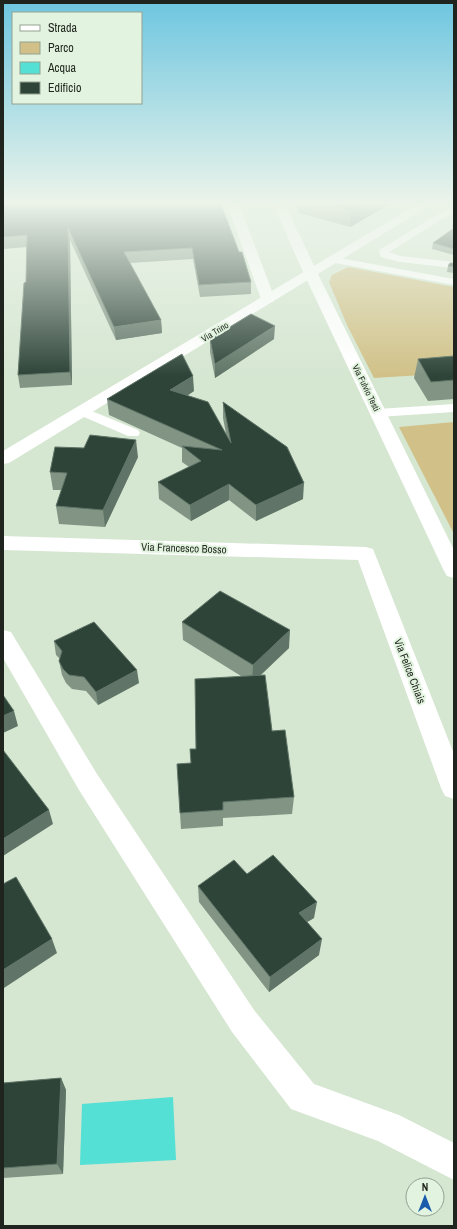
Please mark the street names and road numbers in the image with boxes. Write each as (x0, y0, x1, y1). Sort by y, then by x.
street label: Via Trino (199, 319, 231, 345)
street label: Via Fulvio Testi (350, 363, 382, 413)
street label: Via Francesco Bosso (141, 540, 227, 556)
street label: Via Felice Chiais (391, 636, 429, 706)

